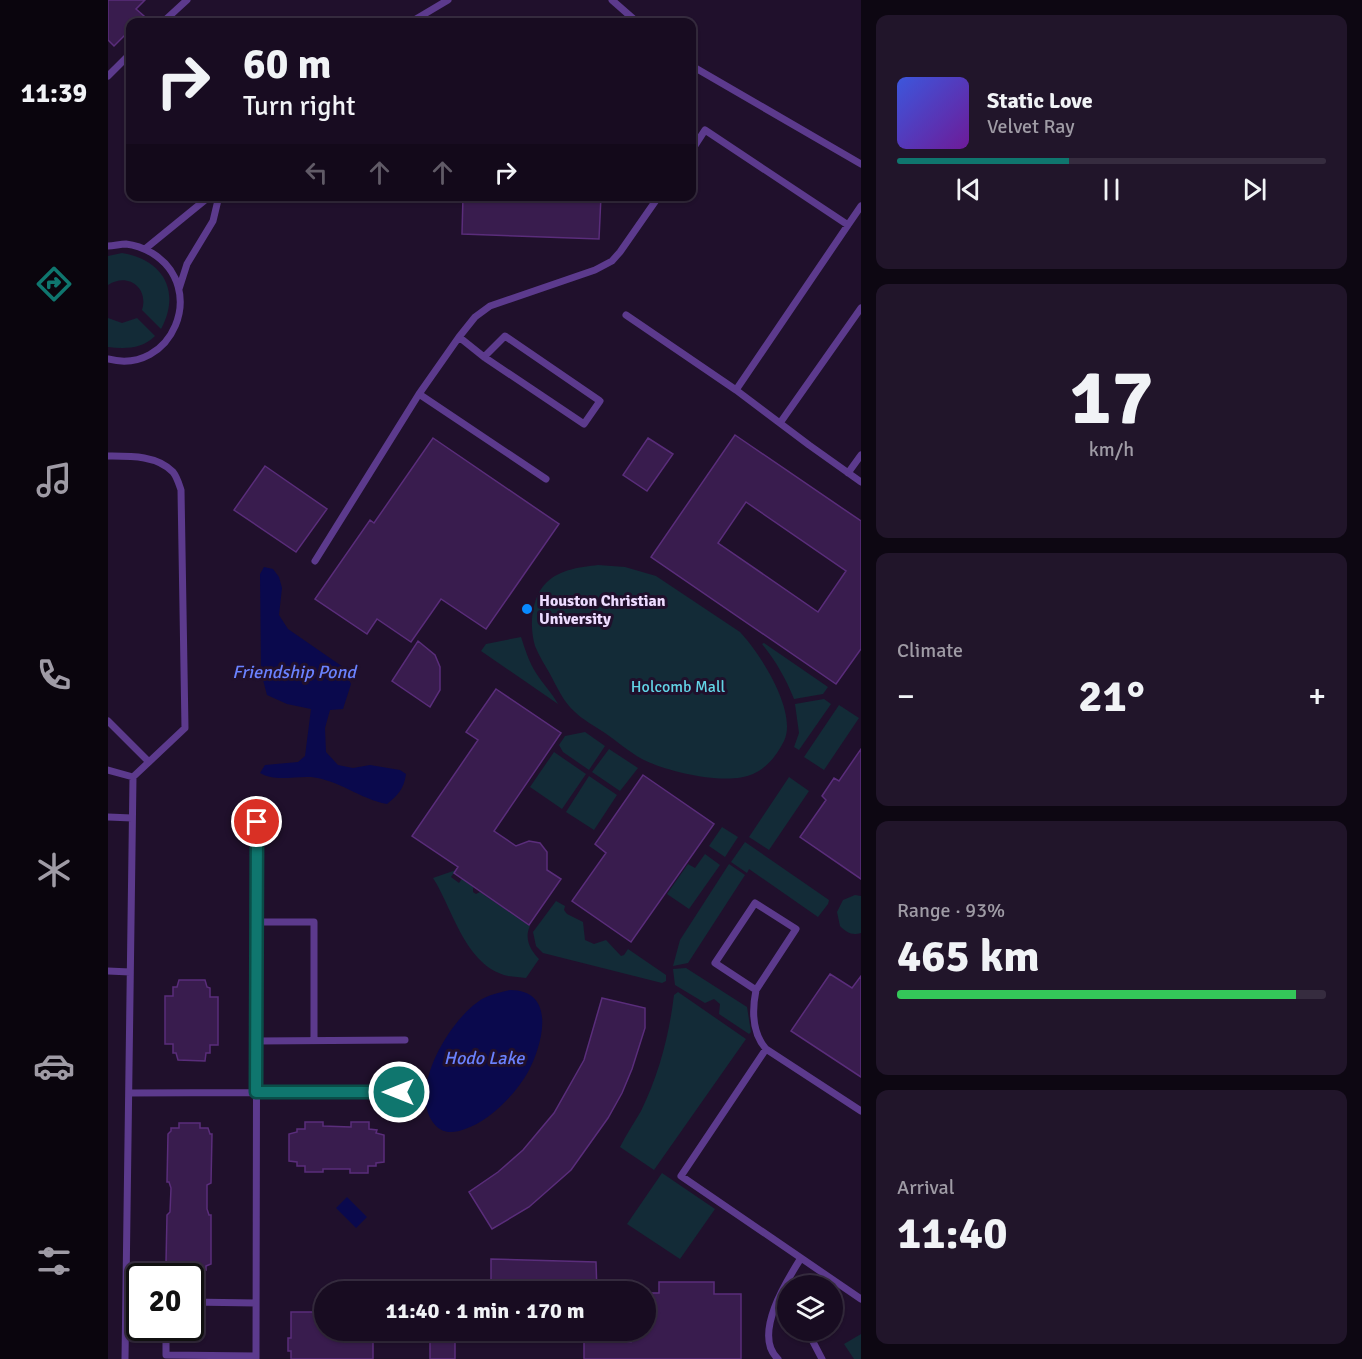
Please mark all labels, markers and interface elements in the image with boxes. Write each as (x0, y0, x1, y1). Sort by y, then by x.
text: 60 m (243, 39, 332, 90)
icon: right (144, 42, 222, 120)
text: 11:39 (21, 77, 87, 110)
text: Static Love (987, 87, 1093, 114)
text: Turn right (243, 90, 356, 123)
text: Velvet Ray (987, 114, 1075, 139)
icon: left (300, 156, 333, 189)
icon: ahead (363, 156, 396, 189)
icon: ahead (426, 156, 459, 189)
icon: right (489, 156, 522, 189)
icon: previous (952, 173, 985, 206)
icon: pause (1095, 173, 1128, 206)
icon: next (1238, 173, 1271, 206)
icon: directions (33, 263, 75, 305)
text: 17 (1069, 350, 1154, 446)
text: km/h (1089, 437, 1134, 462)
icon: music (33, 459, 75, 501)
place label: Houston Christian University (539, 591, 666, 629)
marker: Houston Christian University (520, 602, 534, 616)
text: Climate (897, 638, 963, 663)
icon: phone (33, 654, 75, 696)
water label: Friendship Pond (232, 661, 358, 683)
text: 21° (1078, 669, 1145, 724)
text: − (897, 676, 915, 717)
text: + (1308, 676, 1326, 717)
park label: Holcomb Mall (631, 677, 725, 697)
pin (231, 796, 282, 847)
icon: arrive (240, 805, 273, 838)
icon: climate (33, 849, 75, 891)
text: Range · 93% (897, 898, 1005, 923)
text: 465 km (897, 929, 1040, 984)
icon: car (33, 1045, 75, 1087)
water label: Hodo Lake (444, 1047, 525, 1069)
position arrow (367, 1060, 431, 1124)
text: Arrival (897, 1175, 955, 1200)
text: 11:40 (897, 1206, 1007, 1261)
icon: filters (33, 1240, 75, 1282)
speed limit sign: 20 (126, 1263, 204, 1341)
map controls (777, 1275, 843, 1341)
button: layers (777, 1275, 843, 1341)
text: 11:40 · 1 min · 170 m (385, 1297, 585, 1324)

